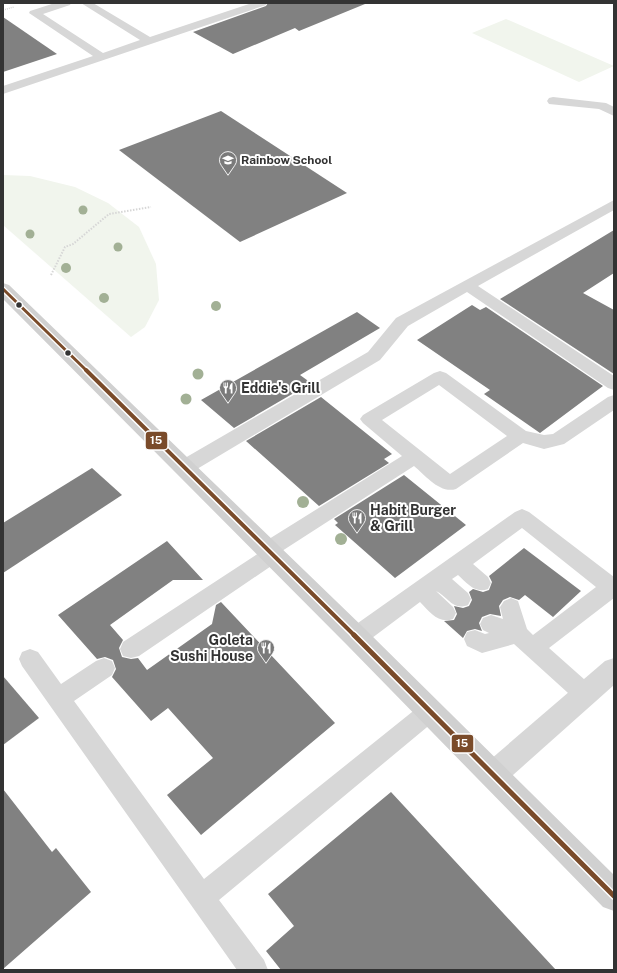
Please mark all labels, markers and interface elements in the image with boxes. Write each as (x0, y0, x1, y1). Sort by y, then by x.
school or university icon: Rainbow School (218, 150, 238, 175)
place label: Rainbow School (241, 153, 332, 167)
unlabelled marker (14, 300, 24, 310)
unlabelled marker (63, 348, 73, 358)
restaurant icon: Eddie's Grill (218, 378, 238, 403)
place label: Eddie's Grill (241, 380, 321, 396)
line badge: 15 (145, 431, 168, 450)
text: 15 (150, 434, 162, 446)
place label: Habit Burger & Grill (370, 502, 456, 534)
restaurant icon: Habit Burger & Grill (347, 508, 367, 533)
place label: Goleta Sushi House (170, 632, 253, 664)
restaurant icon: Goleta Sushi House (256, 638, 276, 663)
line badge: 15 (451, 734, 474, 753)
text: 15 (456, 737, 468, 749)

